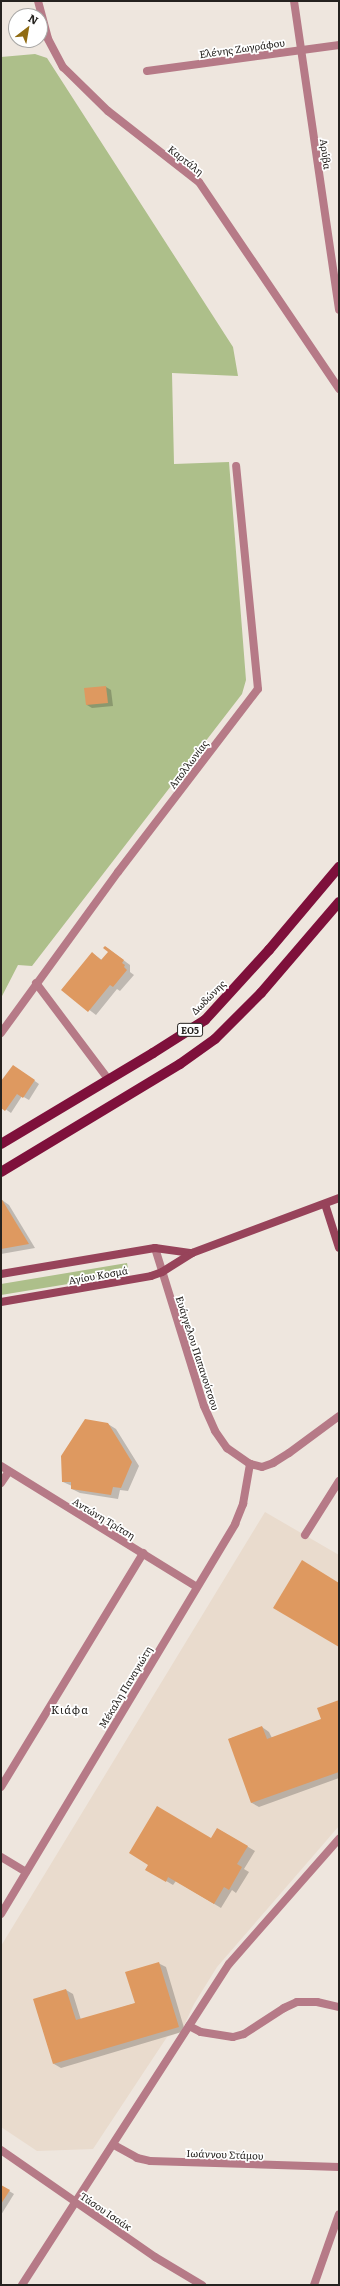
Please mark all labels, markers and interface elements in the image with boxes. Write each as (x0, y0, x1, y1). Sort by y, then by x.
north arrow (8, 8, 48, 48)
text: N (26, 9, 42, 28)
street label: Ελένης Ζωγράφου (198, 36, 286, 60)
street label: Αρύβα (318, 138, 334, 170)
street label: Καρτάλη (166, 142, 206, 178)
street label: Απολλωνίας (166, 737, 210, 791)
street label: Δωδώνης (188, 977, 228, 1017)
road number: ΕΟ5 (177, 1023, 203, 1037)
street label: Αγίου Κοσμά (67, 1264, 129, 1286)
street label: Ευάγγελου Παπανούτσου (174, 1294, 222, 1412)
street label: Αντώνη Τρίτση (71, 1495, 137, 1541)
street label: Μέκαλη Παναγιώτη (96, 1644, 154, 1730)
district label: Κιάφα (51, 1702, 89, 1716)
street label: Ιωάννου Στάμου (186, 2147, 264, 2161)
street label: Τάσου Ισαάκ (78, 2189, 134, 2233)

